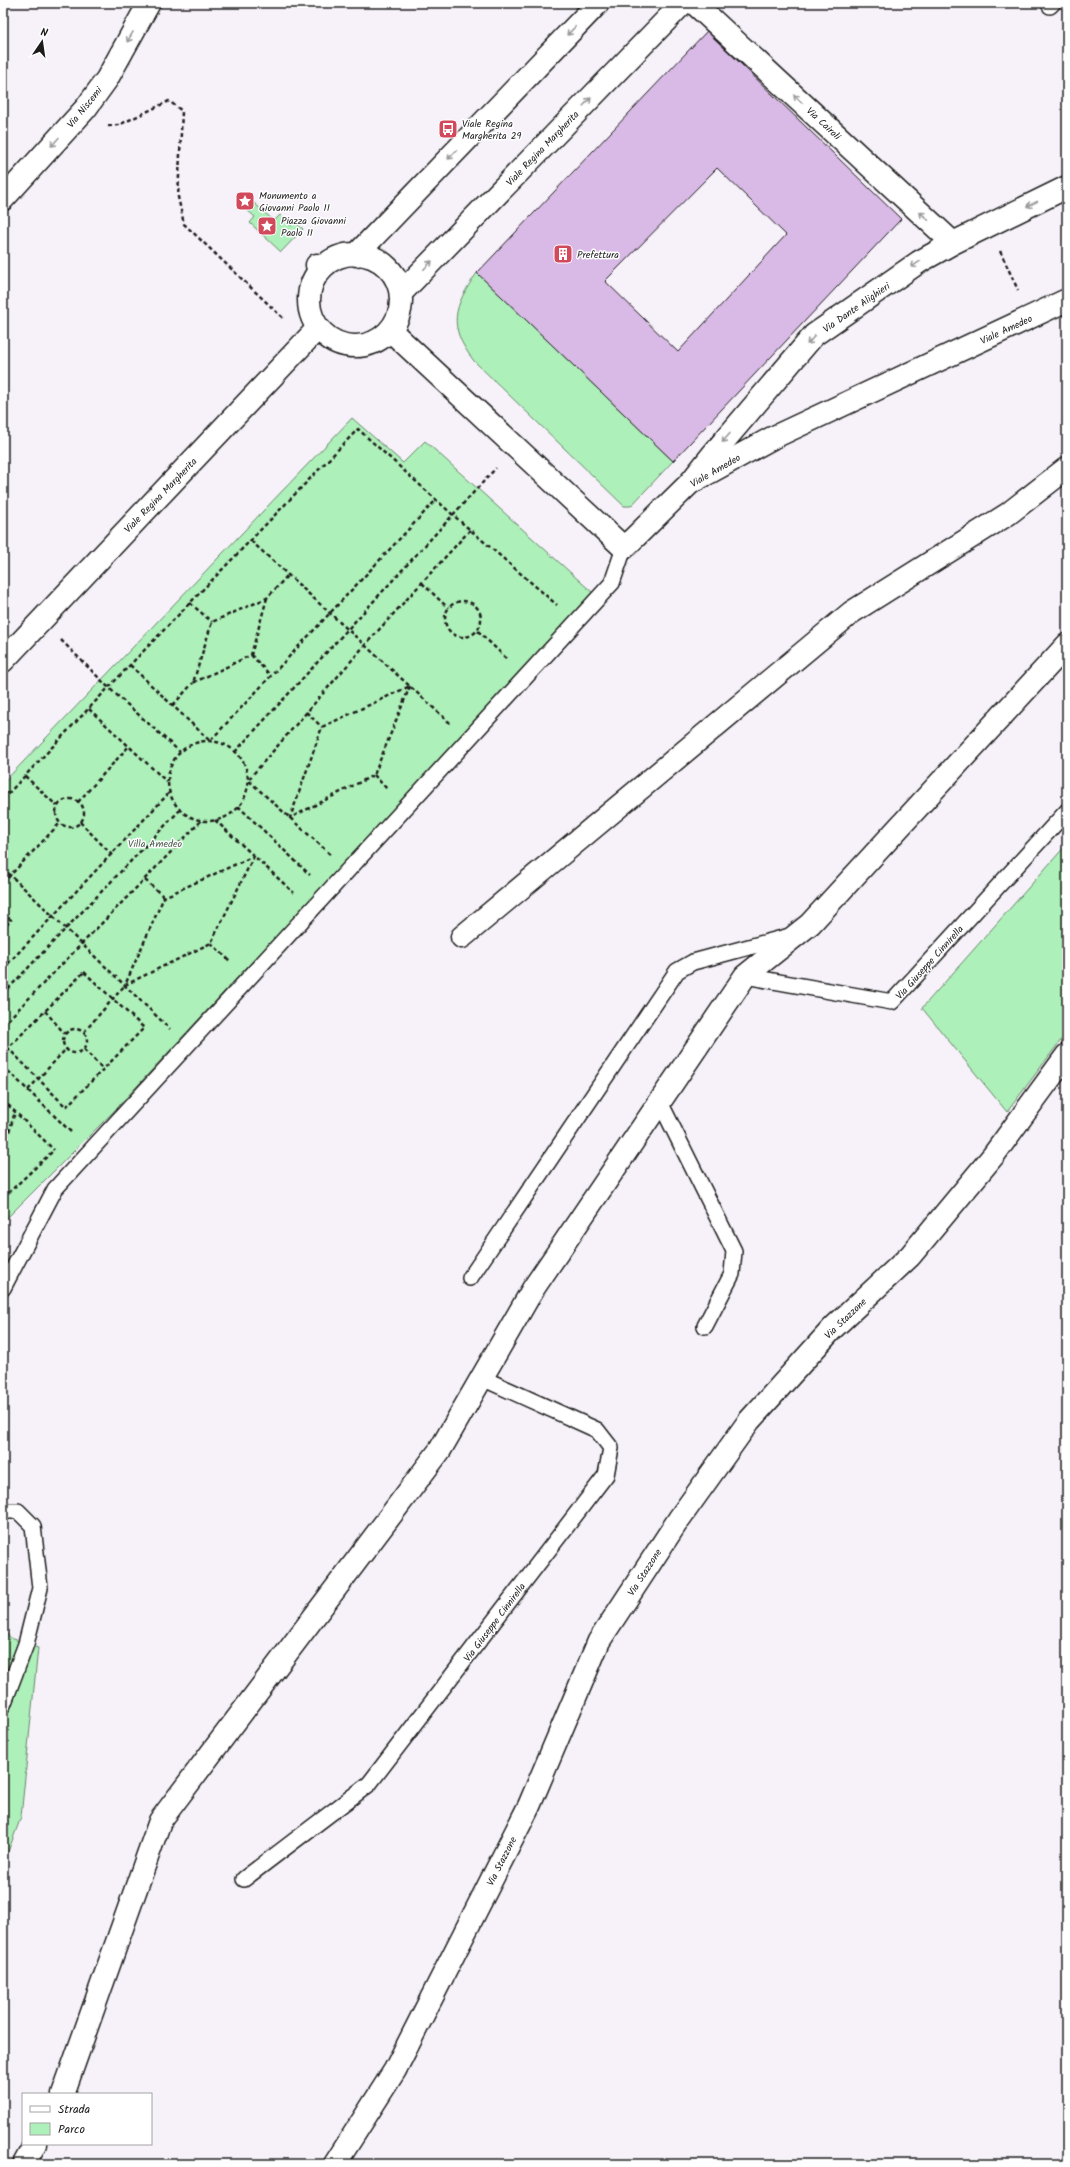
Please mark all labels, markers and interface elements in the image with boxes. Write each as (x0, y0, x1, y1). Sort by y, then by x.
north arrow (22, 22, 62, 62)
text: N (39, 24, 49, 43)
one-way arrow (566, 26, 576, 36)
one-way arrow (126, 31, 134, 43)
street label: Via Niscemi (63, 83, 107, 132)
one-way arrow (793, 95, 803, 104)
one-way arrow (582, 97, 592, 107)
street label: Via Cairoli (802, 104, 845, 144)
street label: Viale Regina Margherita (502, 107, 583, 190)
place label: Viale Regina Margherita 29 (462, 116, 522, 144)
bus stop icon: Viale Regina Margherita 29 (437, 118, 459, 140)
one-way arrow (50, 137, 59, 147)
one-way arrow (447, 150, 456, 160)
place label: Monumento a Giovanni Paolo II (259, 188, 330, 216)
place icon: Monumento a Giovanni Paolo II (234, 190, 256, 212)
one-way arrow (1026, 201, 1038, 208)
one-way arrow (919, 211, 929, 221)
place label: Piazza Giovanni Paolo II (281, 213, 347, 241)
place icon: Piazza Giovanni Paolo II (256, 215, 278, 237)
building icon: Prefettura (552, 243, 574, 265)
place label: Prefettura (577, 247, 619, 263)
one-way arrow (423, 260, 433, 270)
one-way arrow (911, 260, 922, 268)
street label: Via Dante Alighieri (820, 278, 894, 337)
street label: Viale Amedeo (978, 311, 1036, 349)
one-way arrow (806, 335, 816, 345)
one-way arrow (722, 433, 731, 443)
street label: Viale Amedeo (687, 450, 744, 492)
street label: Viale Regina Margherita (120, 454, 201, 537)
park label: Villa Amedeo (128, 836, 182, 852)
street label: Via Giuseppe Cinnirella (892, 922, 968, 1003)
street label: Via Stazzone (821, 1294, 871, 1343)
street label: Via Stazzone (624, 1545, 666, 1599)
street label: Via Giuseppe Cinnirella (460, 1579, 530, 1665)
street label: Via Stazzone (483, 1834, 521, 1889)
legend (22, 2093, 152, 2145)
text: Strada (58, 2100, 91, 2119)
text: Parco (58, 2120, 85, 2139)

